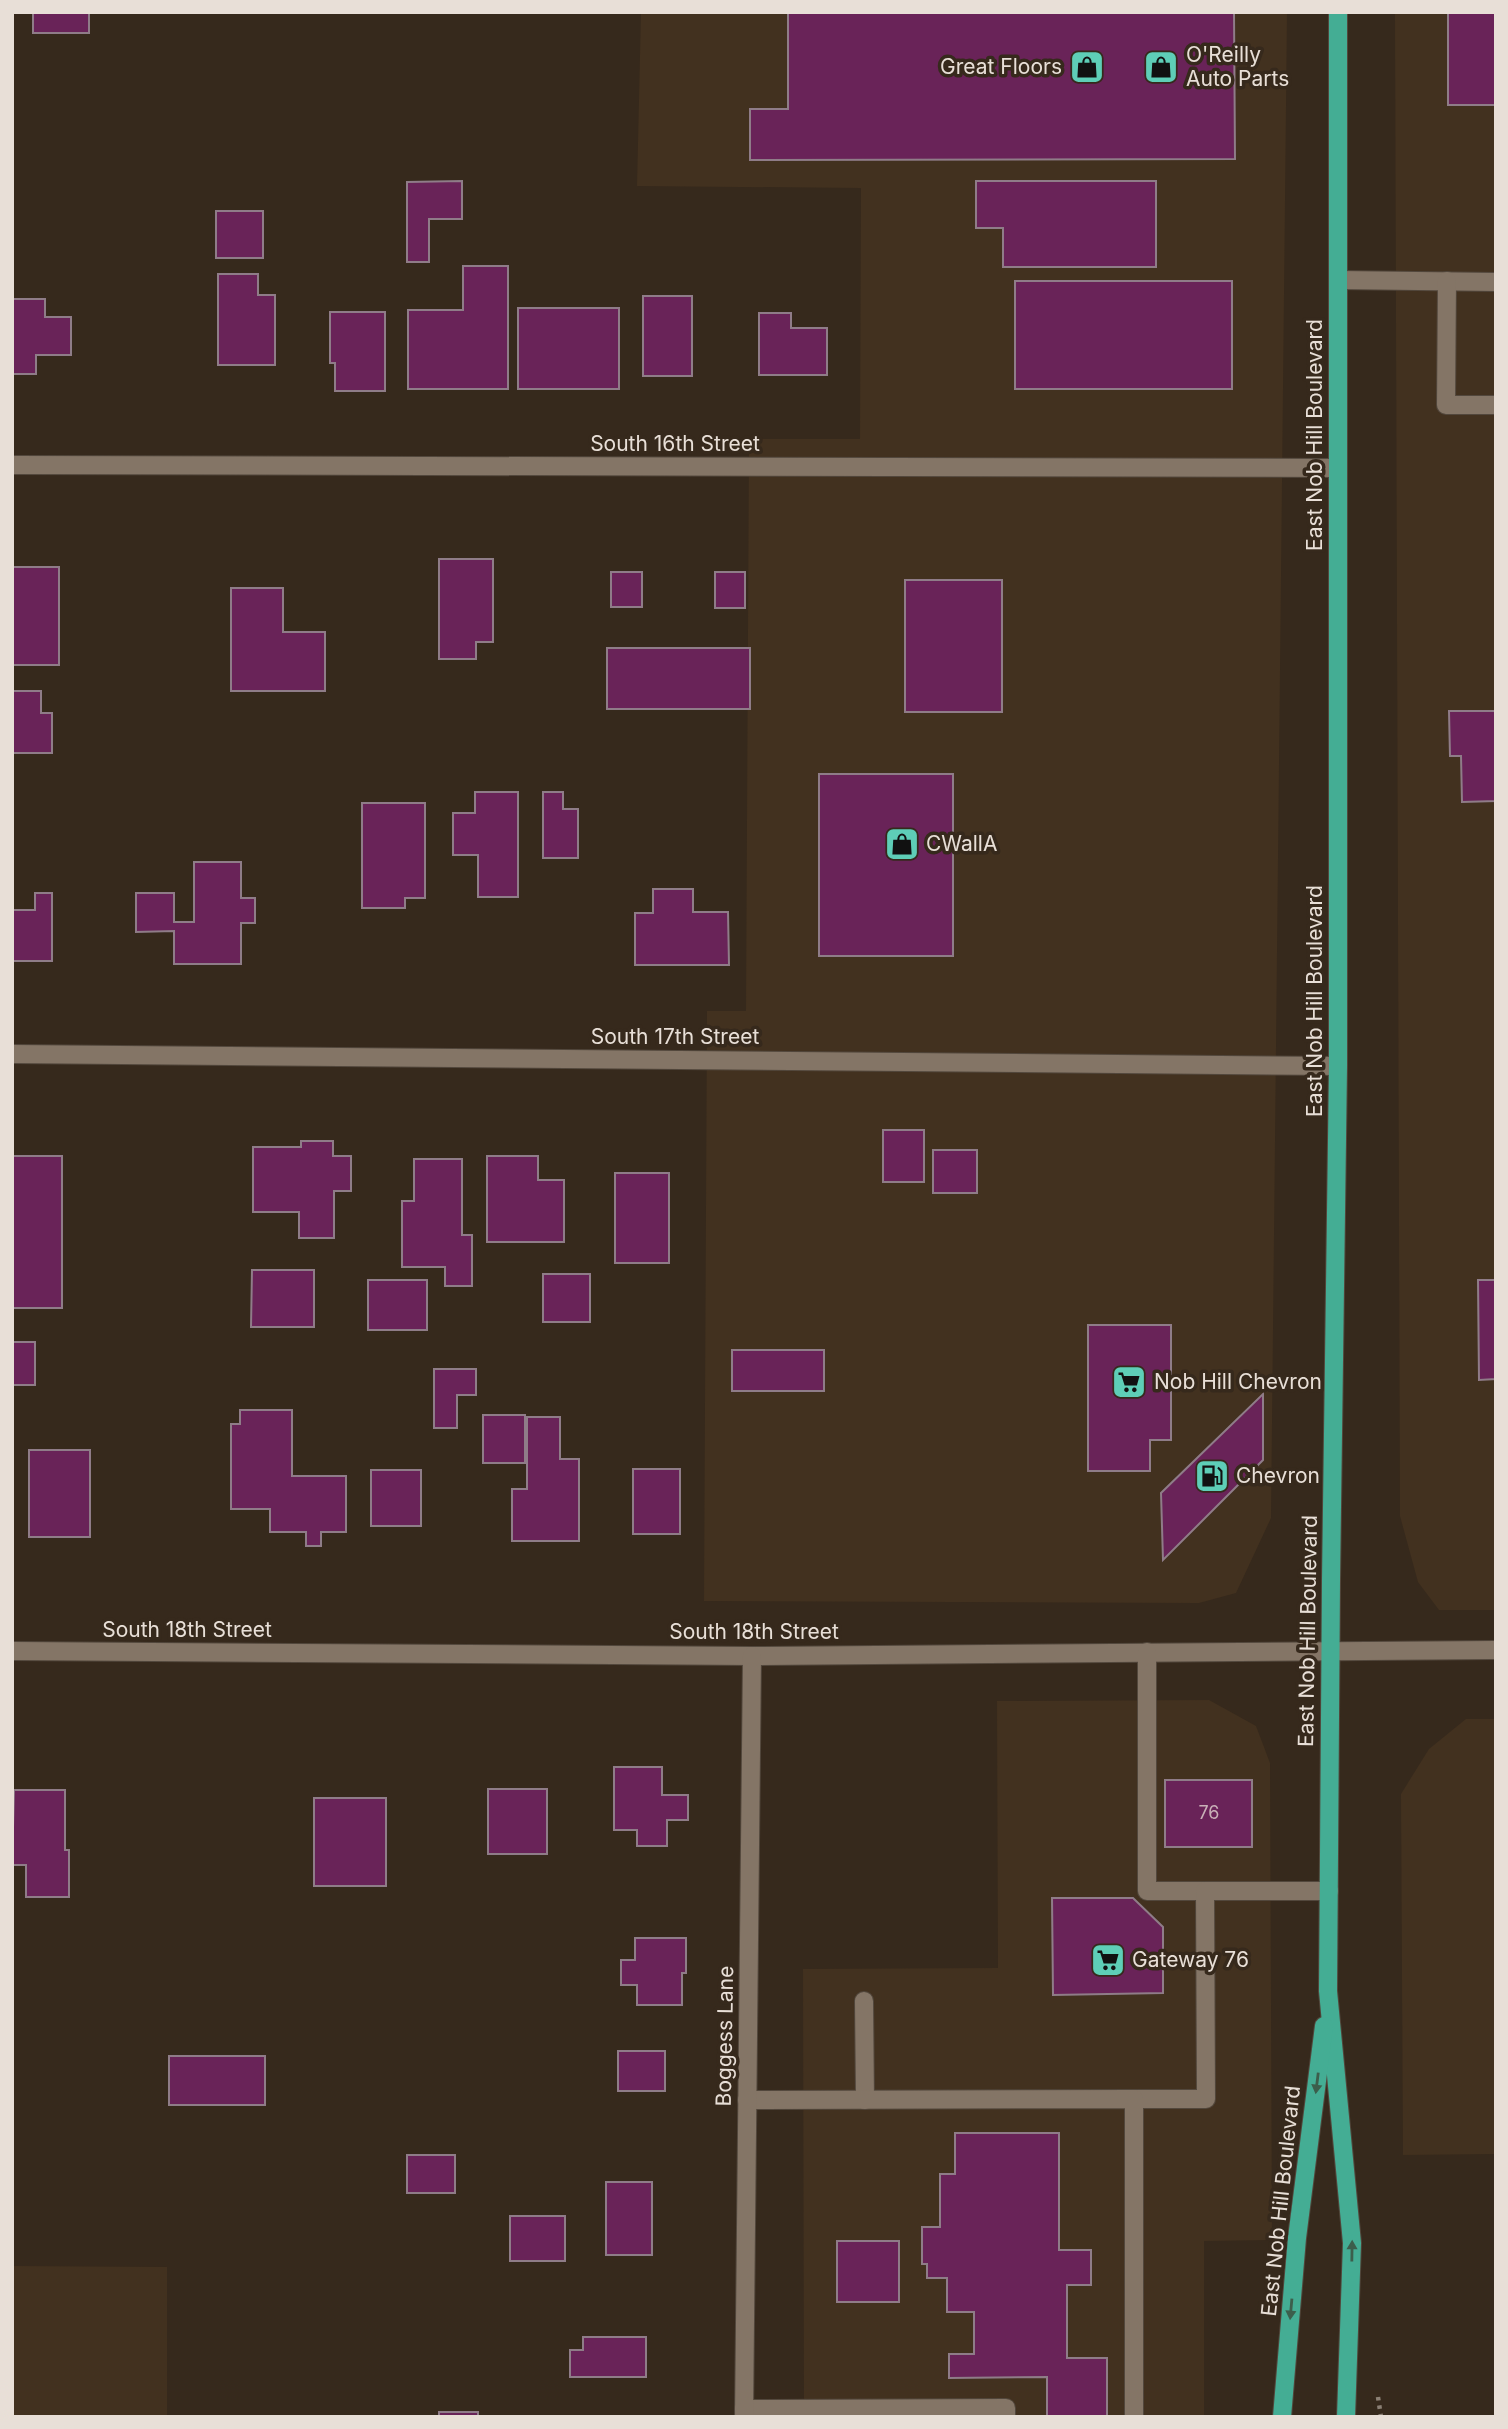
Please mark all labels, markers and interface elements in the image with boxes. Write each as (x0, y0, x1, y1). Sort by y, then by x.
place label: O'Reilly Auto Parts (1186, 42, 1289, 91)
shop icon: Great Floors (1068, 48, 1106, 86)
shop icon: O'Reilly Auto Parts (1142, 48, 1180, 86)
place label: Great Floors (940, 54, 1062, 79)
street label: East Nob Hill Boulevard (1302, 319, 1327, 551)
street label: South 16th Street (590, 431, 760, 456)
shop icon: CWallA (883, 825, 921, 863)
place label: CWallA (926, 831, 997, 856)
street label: East Nob Hill Boulevard (1302, 885, 1327, 1117)
street label: South 17th Street (591, 1024, 759, 1049)
supermarket icon: Nob Hill Chevron (1110, 1363, 1148, 1401)
place label: Nob Hill Chevron (1154, 1369, 1322, 1394)
fuel station icon: Chevron (1193, 1457, 1231, 1495)
place label: Chevron (1236, 1463, 1320, 1488)
street label: East Nob Hill Boulevard (1293, 1515, 1322, 1747)
street label: South 18th Street (102, 1617, 272, 1642)
street label: South 18th Street (669, 1619, 839, 1644)
house number: 76 (1198, 1802, 1220, 1823)
supermarket icon: Gateway 76 (1089, 1941, 1127, 1979)
place label: Gateway 76 (1132, 1947, 1249, 1972)
street label: Boggess Lane (711, 1965, 738, 2107)
one-way arrow (1311, 2072, 1322, 2094)
street label: East Nob Hill Boulevard (1256, 2084, 1305, 2318)
one-way arrow (1346, 2239, 1358, 2261)
one-way arrow (1285, 2298, 1296, 2320)

